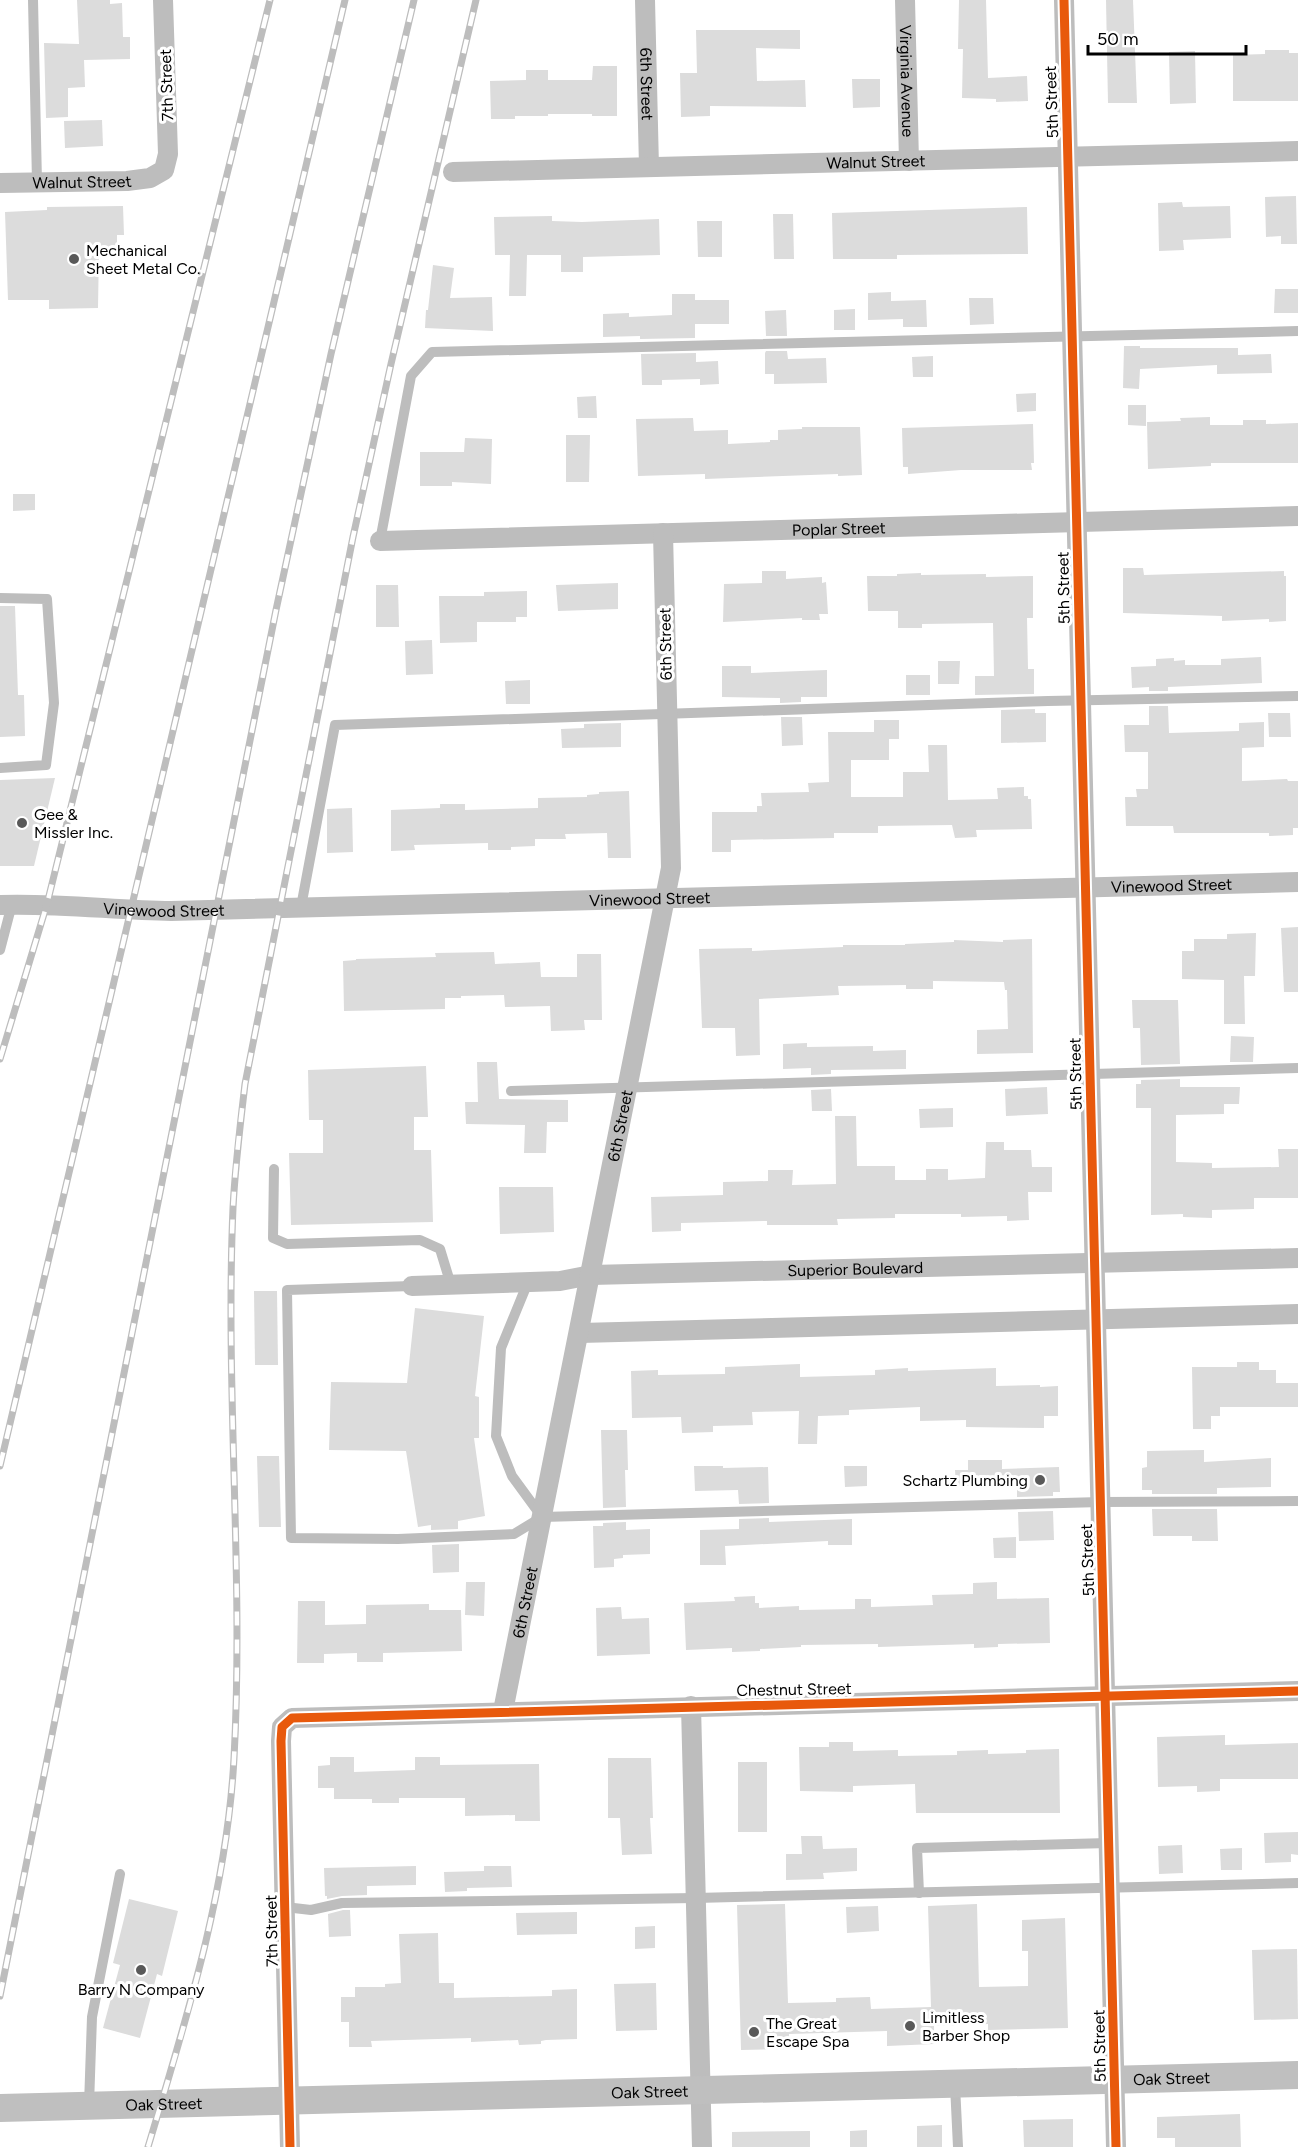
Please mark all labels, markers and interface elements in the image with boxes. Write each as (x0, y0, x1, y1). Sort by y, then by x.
scale bar (1088, 18, 1246, 56)
street label: Virginia Avenue (896, 25, 917, 138)
text: 50 m (1097, 28, 1139, 50)
street label: 6th Street (636, 47, 657, 121)
street label: 7th Street (156, 49, 177, 121)
street label: 5th Street (1041, 65, 1062, 139)
street label: Walnut Street (826, 151, 926, 173)
street label: Walnut Street (32, 171, 133, 192)
place label: Mechanical Sheet Metal Co. (86, 241, 200, 278)
marker: Mechanical Sheet Metal Co. (67, 252, 81, 266)
street label: Poplar Street (792, 518, 886, 540)
street label: 5th Street (1053, 551, 1074, 625)
street label: 6th Street (655, 607, 676, 681)
place label: Gee & Missler Inc. (34, 805, 113, 842)
marker: Gee & Missler Inc. (15, 816, 29, 830)
street label: Vinewood Street (1111, 875, 1232, 897)
street label: Vinewood Street (589, 888, 711, 910)
street label: Vinewood Street (103, 899, 225, 921)
street label: 5th Street (1065, 1037, 1086, 1111)
street label: 6th Street (604, 1088, 637, 1163)
street label: Superior Boulevard (787, 1258, 923, 1280)
place label: Schartz Plumbing (902, 1471, 1028, 1490)
marker: Schartz Plumbing (1033, 1473, 1047, 1487)
street label: 5th Street (1077, 1523, 1098, 1597)
street label: 6th Street (509, 1565, 542, 1640)
street label: Chestnut Street (736, 1679, 852, 1700)
street label: 7th Street (261, 1895, 282, 1967)
marker: Barry N Company (134, 1963, 148, 1977)
place label: Barry N Company (78, 1980, 205, 1999)
place label: Limitless Barber Shop (922, 2008, 1010, 2045)
street label: 5th Street (1089, 2009, 1110, 2083)
place label: The Great Escape Spa (766, 2014, 849, 2051)
marker: Limitless Barber Shop (903, 2019, 917, 2033)
marker: The Great Escape Spa (747, 2025, 761, 2039)
street label: Oak Street (1133, 2068, 1210, 2089)
street label: Oak Street (611, 2082, 689, 2102)
street label: Oak Street (125, 2094, 203, 2115)

